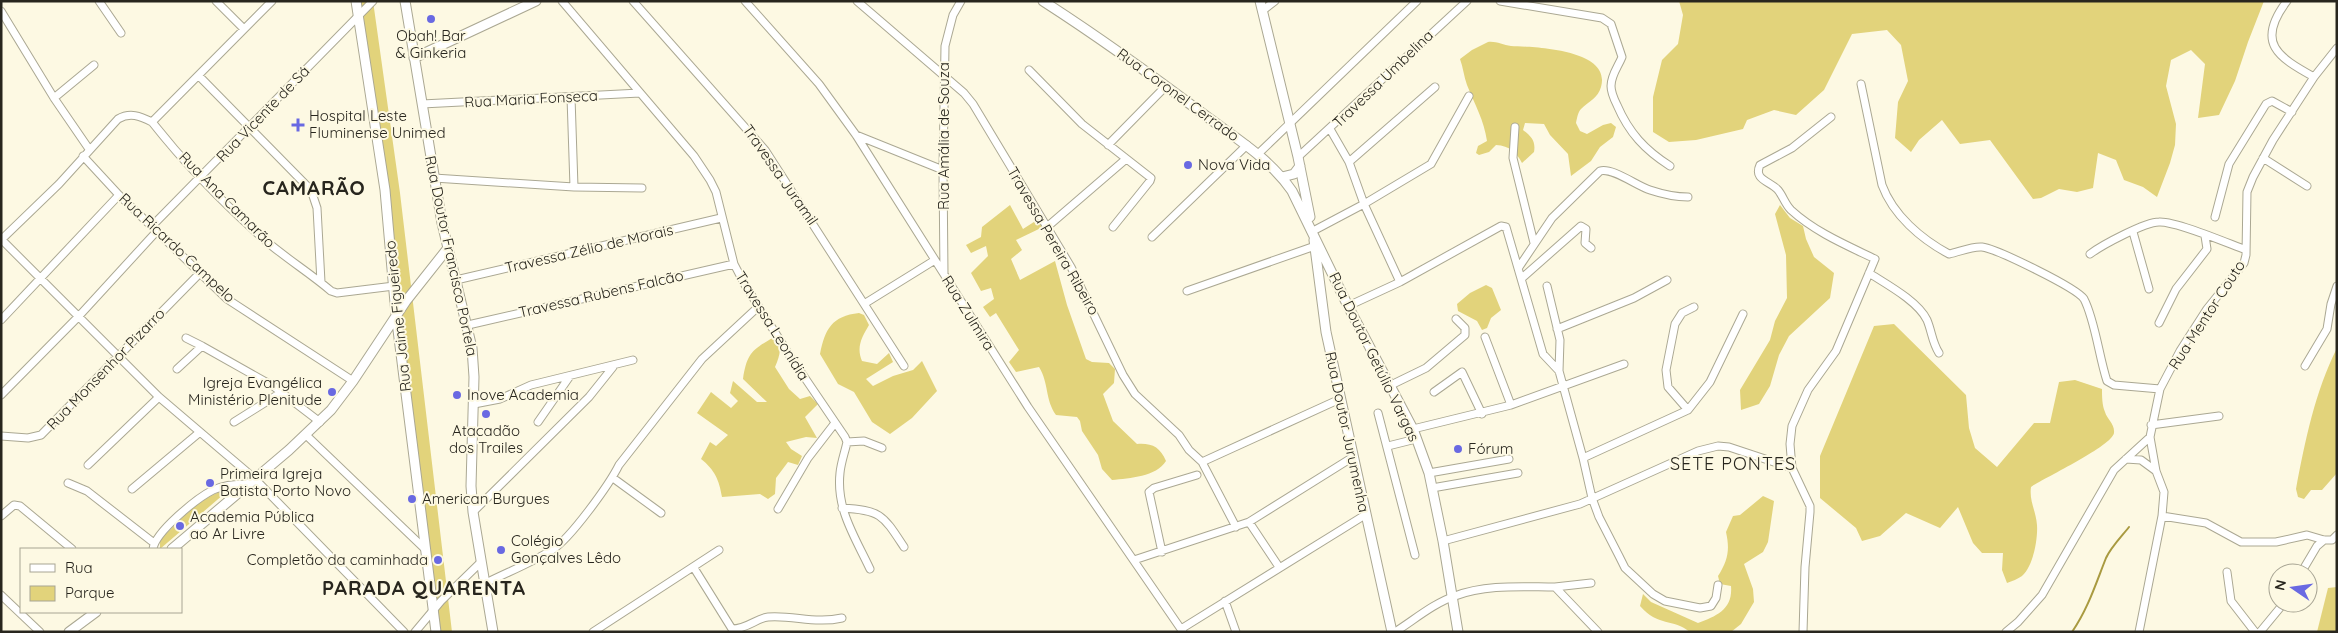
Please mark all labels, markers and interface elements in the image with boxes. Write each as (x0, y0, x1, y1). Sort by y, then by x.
marker: Obah! Bar & Ginkeria (425, 13, 437, 25)
place label: Obah! Bar & Ginkeria (396, 26, 466, 62)
street label: Travessa Umbelina (1328, 26, 1437, 132)
street label: Rua Coronel Cerrado (1113, 44, 1243, 145)
street label: Rua Vicente de Sá (212, 62, 313, 166)
street label: Rua Amália de Souza (934, 62, 953, 210)
street label: Rua Maria Fonseca (464, 86, 598, 111)
place label: Hospital Leste Fluminense Unimed (309, 106, 446, 142)
marker: Hospital Leste Fluminense Unimed (291, 118, 305, 132)
street label: Travessa Juramil (739, 121, 822, 229)
street label: Rua Ana Camarão (175, 147, 280, 252)
street label: Rua Doutor Francisco Portela (421, 154, 482, 358)
place label: Nova Vida (1198, 155, 1270, 174)
marker: Nova Vida (1182, 159, 1194, 171)
street label: Travessa Pereira Ribeiro (1003, 163, 1104, 318)
district label: CAMARÃO (262, 175, 366, 200)
street label: Rua Ricardo Campelo (115, 189, 239, 306)
street label: Travessa Zélio de Morais (503, 220, 675, 277)
street label: Rua Jaime Figueiredo (380, 239, 415, 393)
street label: Rua Mentor Couto (2164, 256, 2249, 373)
street label: Travessa Rubens Falcão (517, 265, 685, 322)
street label: Travessa Leonídia (731, 268, 814, 384)
street label: Rua Doutor Getúlio Vargas (1325, 269, 1424, 445)
street label: Rua Zulmira (938, 272, 999, 354)
street label: Rua Monsenhor Pizarro (43, 304, 169, 434)
street label: Rua Doutor Jurumenha (1321, 350, 1374, 514)
place label: Igreja Evangélica Ministério Plenitude (188, 373, 322, 409)
place label: Inove Academia (467, 385, 579, 404)
marker: Igreja Evangélica Ministério Plenitude (326, 386, 338, 398)
marker: Inove Academia (451, 389, 463, 401)
marker: Atacadão dos Trailes (480, 408, 492, 420)
place label: Atacadão dos Trailes (449, 421, 523, 457)
place label: Fórum (1468, 439, 1514, 458)
marker: Fórum (1452, 443, 1464, 455)
district label: SETE PONTES (1670, 452, 1796, 475)
place label: Primeira Igreja Batista Porto Novo (220, 464, 351, 500)
marker: Primeira Igreja Batista Porto Novo (204, 477, 216, 489)
place label: American Burgues (422, 489, 550, 508)
marker: American Burgues (406, 493, 418, 505)
place label: Academia Pública ao Ar Livre (190, 507, 314, 543)
marker: Academia Pública ao Ar Livre (174, 520, 186, 532)
place label: Colégio Gonçalves Lêdo (511, 531, 621, 567)
marker: Colégio Gonçalves Lêdo (495, 544, 507, 556)
legend (20, 548, 182, 613)
place label: Completão da caminhada (247, 550, 428, 569)
marker: Completão da caminhada (432, 554, 444, 566)
text: Rua (65, 558, 93, 577)
north arrow (2268, 563, 2318, 613)
district label: PARADA QUARENTA (322, 575, 526, 600)
text: N (2270, 578, 2290, 592)
text: Parque (65, 583, 115, 602)

